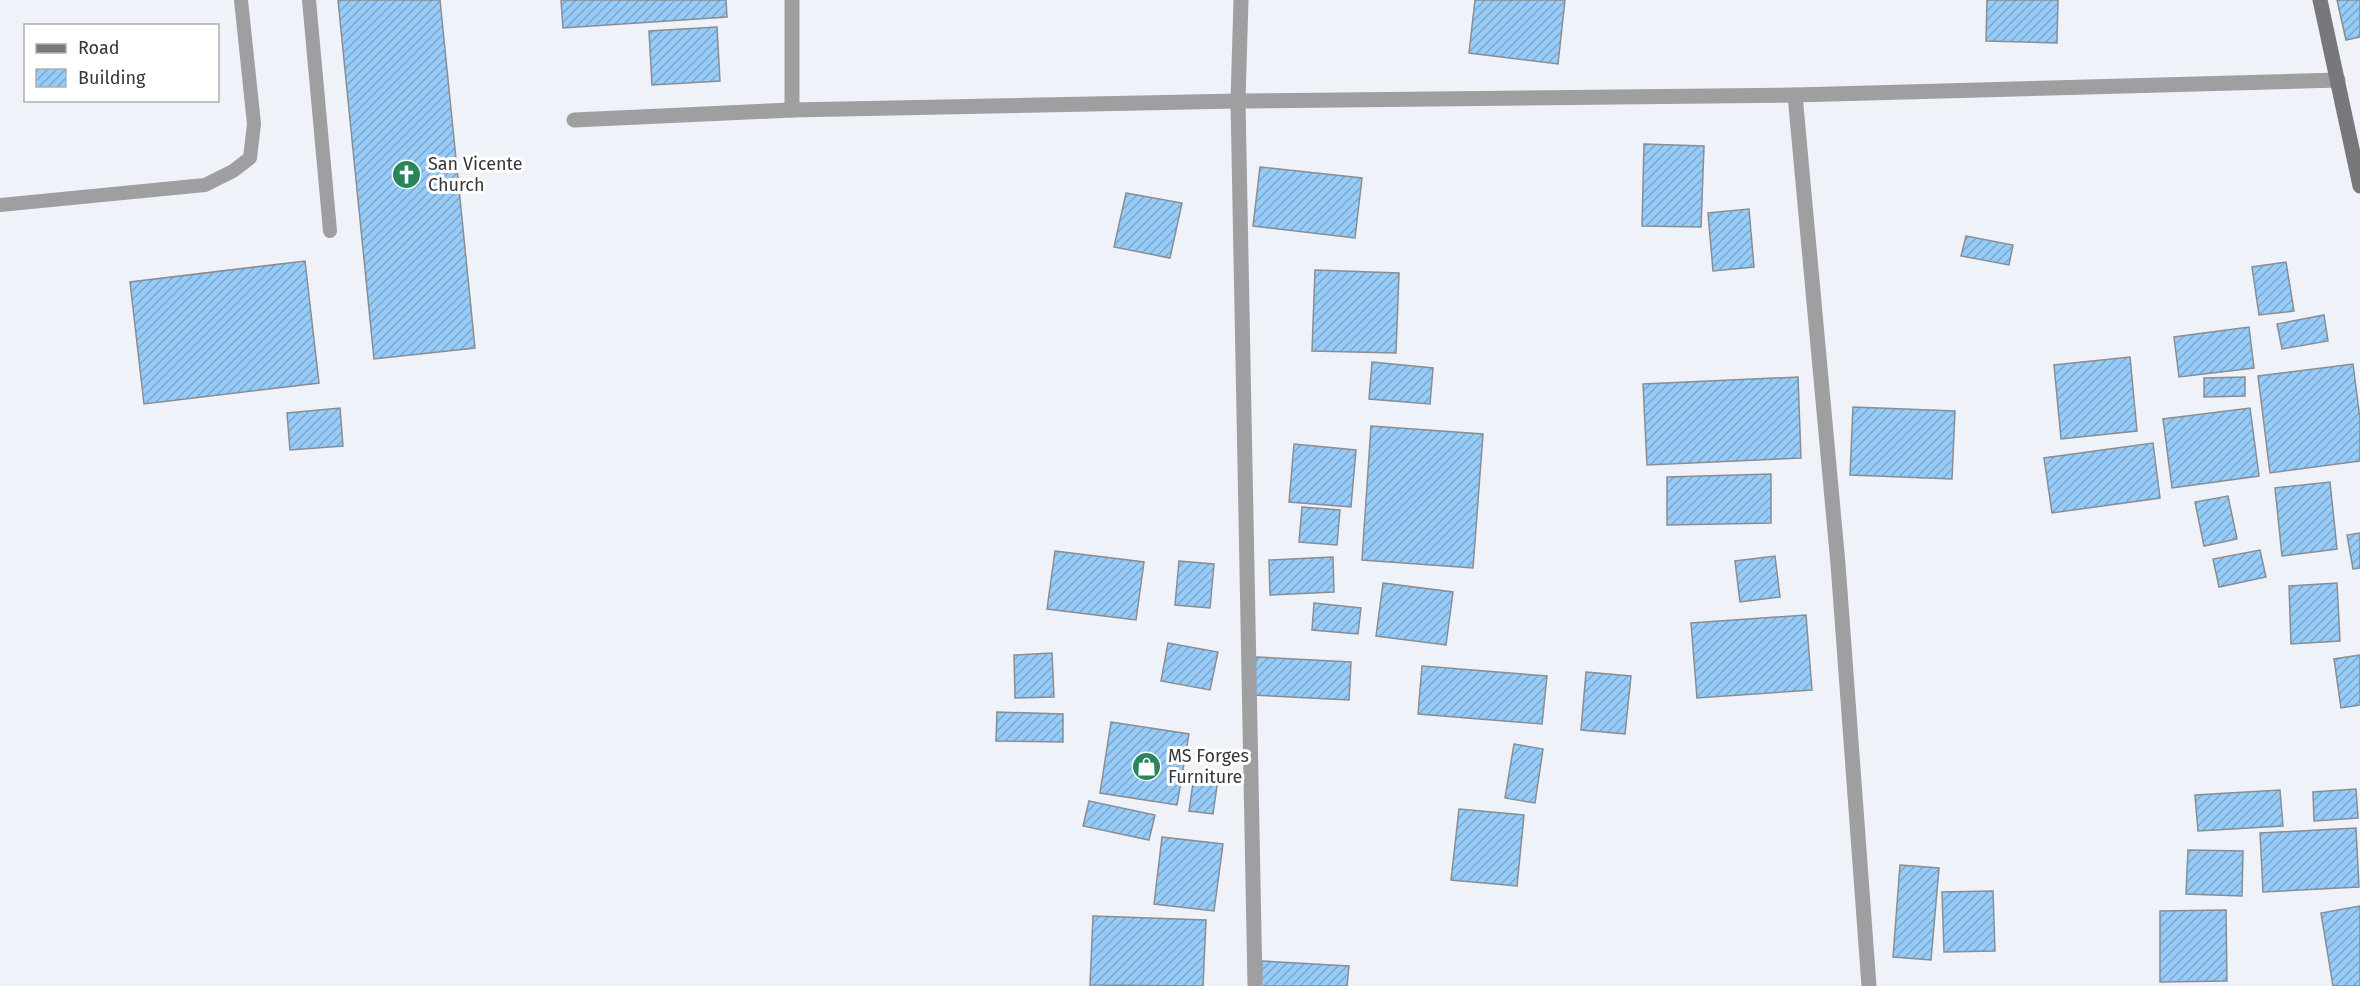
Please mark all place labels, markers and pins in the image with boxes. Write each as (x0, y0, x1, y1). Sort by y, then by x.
place label: San Vicente Church (428, 153, 523, 196)
church icon: San Vicente Church (391, 158, 423, 190)
place label: MS Forges Furniture (1168, 745, 1249, 788)
shop icon: MS Forges Furniture (1131, 750, 1163, 782)

